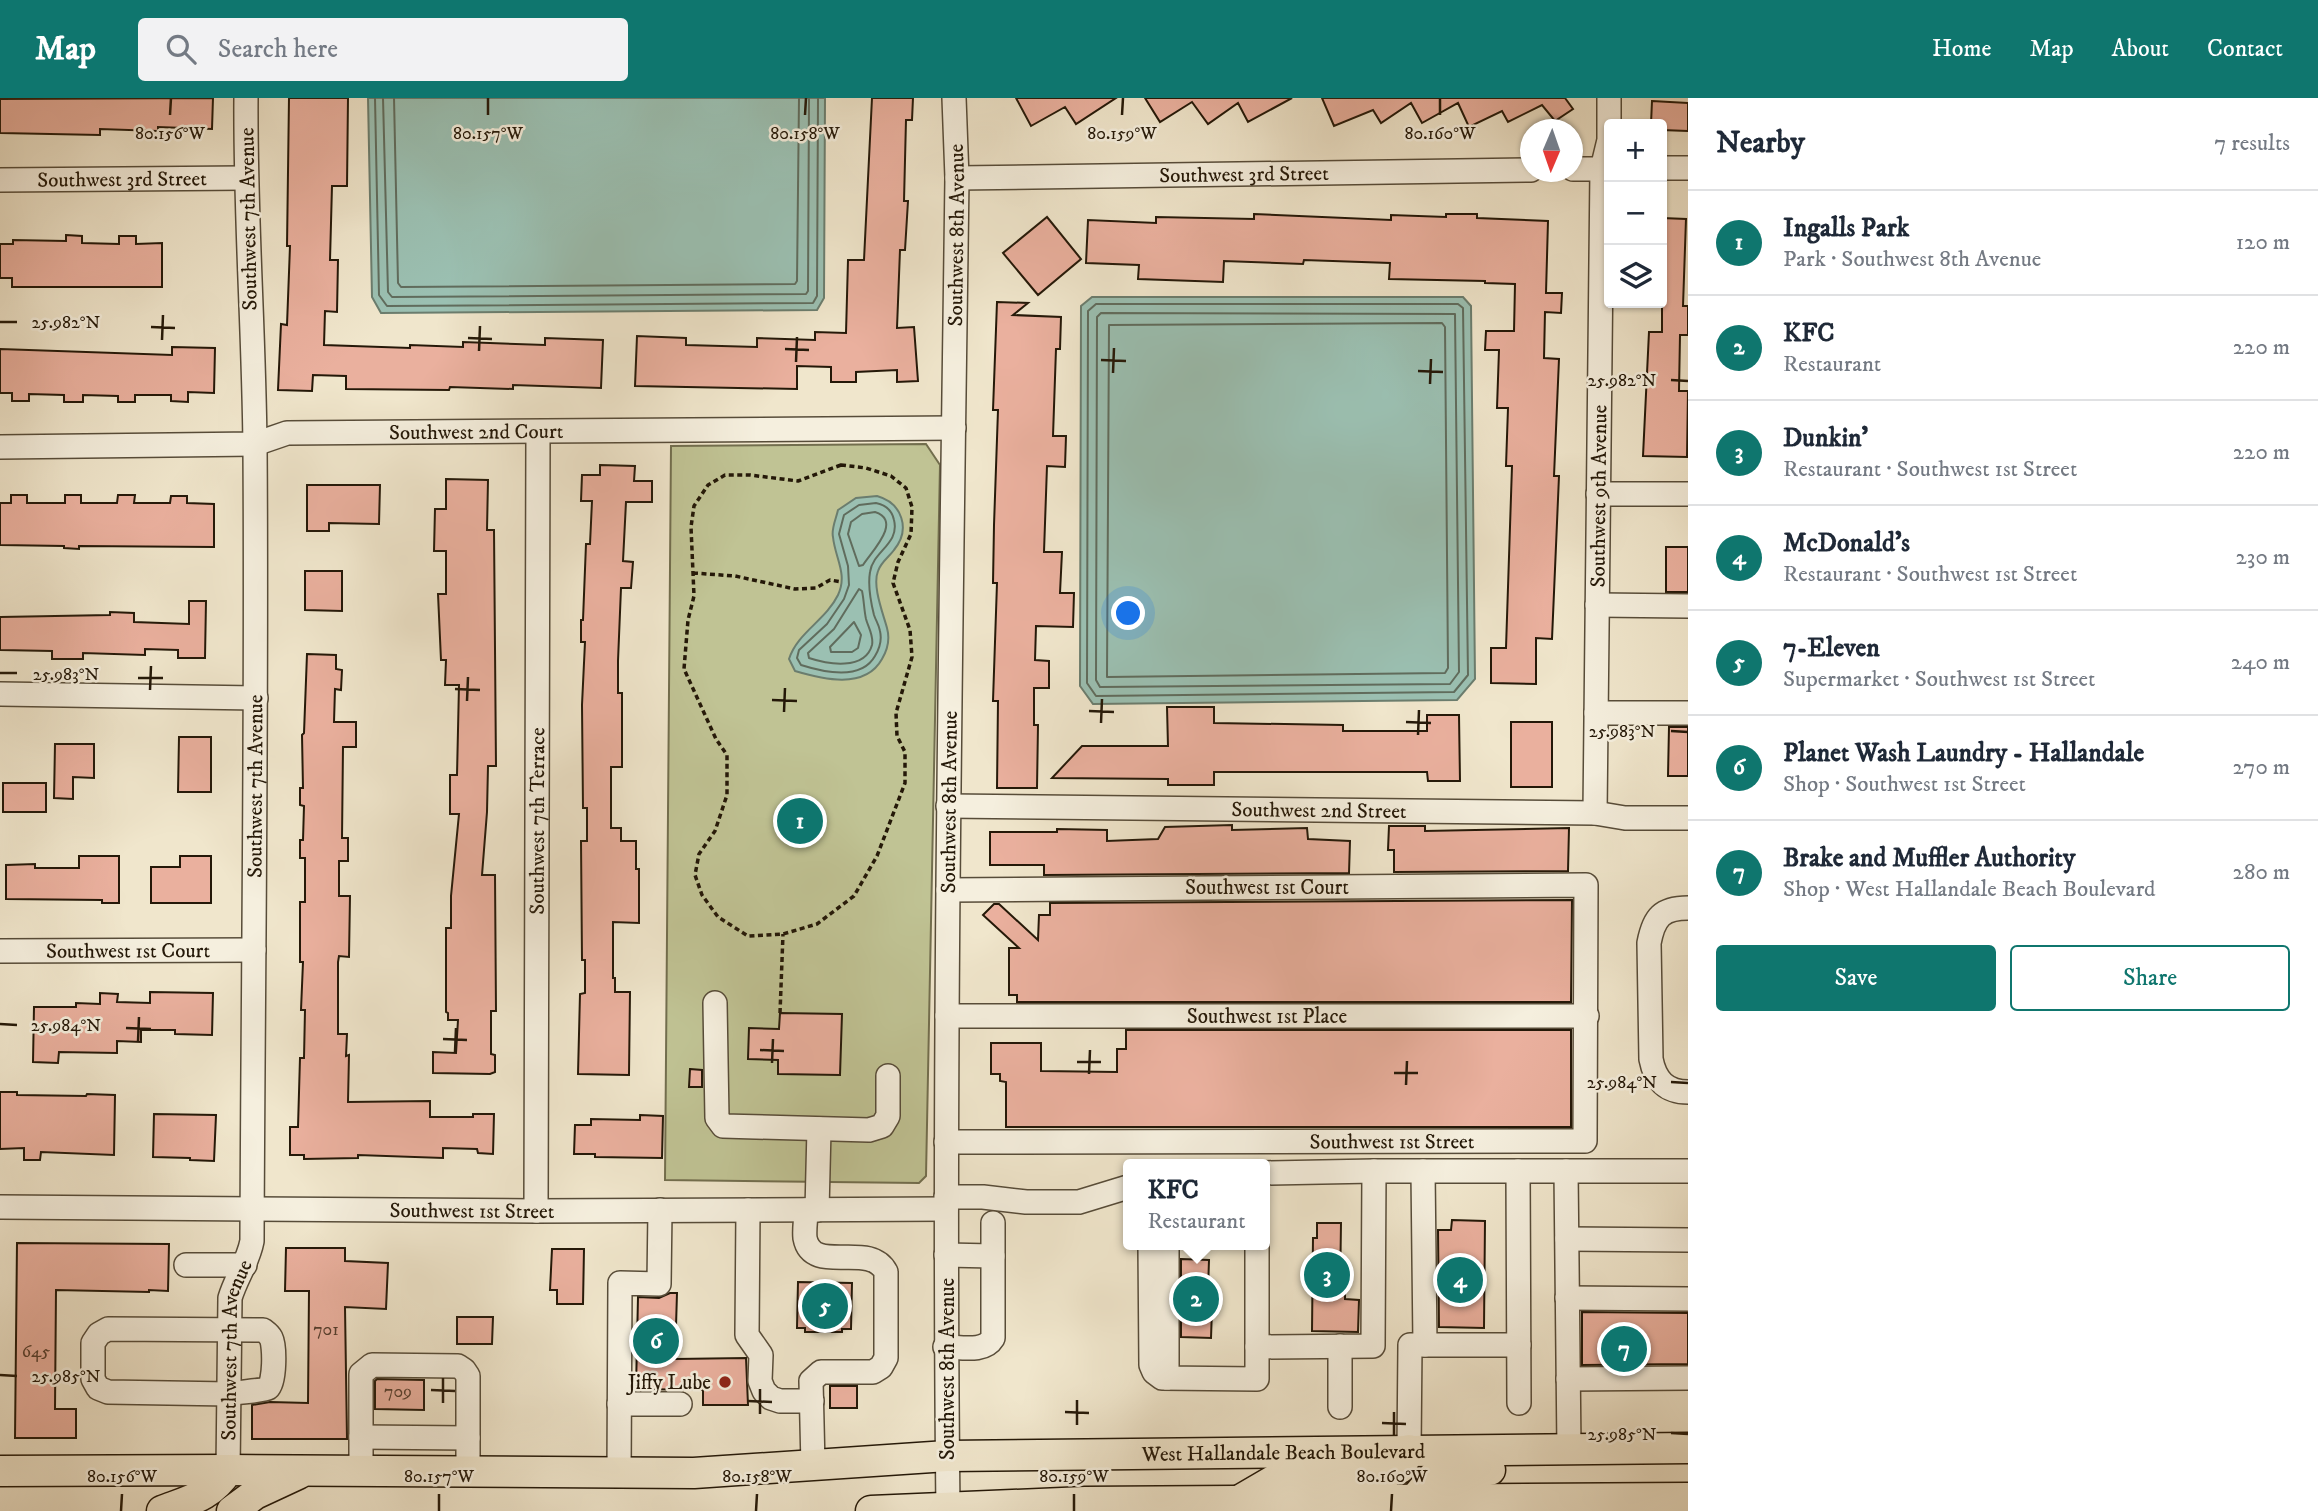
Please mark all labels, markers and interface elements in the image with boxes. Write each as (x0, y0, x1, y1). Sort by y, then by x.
search box (138, 18, 628, 81)
text: Map (35, 29, 96, 70)
icon: search (162, 30, 200, 68)
text: Search here (218, 33, 338, 66)
text: Home (1932, 34, 1991, 64)
text: Map (2029, 34, 2074, 64)
text: About (2112, 34, 2169, 64)
text: Contact (2207, 34, 2283, 64)
north arrow (1520, 119, 1583, 182)
map controls (1604, 119, 1667, 308)
button: + (1604, 119, 1667, 182)
text: 80.156°W (135, 123, 206, 145)
text: 80.157°W (453, 123, 524, 145)
text: 80.158°W (770, 123, 840, 145)
text: 80.159°W (1087, 123, 1157, 145)
text: 80.160°W (1405, 123, 1476, 145)
text: Nearby (1716, 125, 1805, 162)
street label: Southwest 7th Avenue (234, 127, 264, 311)
text: 7 results (2214, 129, 2290, 158)
street label: Southwest 8th Avenue (943, 143, 971, 327)
street label: Southwest 3rd Street (1159, 161, 1329, 189)
street label: Southwest 3rd Street (37, 166, 207, 194)
button: − (1604, 182, 1667, 245)
text: Ingalls Park (1783, 212, 1909, 245)
text: 1 (1735, 228, 1743, 257)
text: 120 m (2236, 228, 2290, 257)
button: layers (1604, 245, 1667, 308)
text: Park · Southwest 8th Avenue (1783, 245, 2041, 274)
text: 25.982°N (32, 312, 101, 334)
text: KFC (1783, 317, 1835, 350)
text: 2 (1733, 333, 1745, 362)
text: 220 m (2233, 333, 2290, 362)
text: Restaurant (1783, 350, 1881, 379)
text: 25.982°N (1588, 370, 1657, 392)
street label: Southwest 9th Avenue (1585, 404, 1613, 588)
street label: Southwest 2nd Court (389, 419, 564, 446)
text: Dunkin' (1783, 422, 1868, 455)
text: 3 (1735, 438, 1743, 467)
text: 220 m (2233, 438, 2290, 467)
text: Restaurant · Southwest 1st Street (1783, 455, 2077, 484)
text: McDonald's (1783, 527, 1910, 560)
text: 4 (1732, 543, 1746, 572)
text: 230 m (2236, 543, 2290, 572)
text: Restaurant · Southwest 1st Street (1783, 560, 2077, 589)
your location (1111, 596, 1145, 630)
text: 7-Eleven (1783, 632, 1880, 665)
text: 5 (1733, 648, 1745, 677)
text: 240 m (2231, 648, 2290, 677)
text: 25.983°N (33, 664, 100, 686)
text: Supermarket · Southwest 1st Street (1783, 665, 2095, 694)
street label: Southwest 7th Avenue (242, 694, 269, 878)
street label: Southwest 8th Avenue (936, 710, 964, 894)
text: 25.983°N (1589, 721, 1656, 743)
street label: Southwest 7th Terrace (525, 727, 551, 915)
text: Planet Wash Laundry - Hallandale (1783, 737, 2144, 770)
text: 6 (1733, 753, 1745, 782)
text: 270 m (2233, 753, 2290, 782)
text: Shop · Southwest 1st Street (1783, 770, 2026, 799)
pin: 1 (777, 795, 823, 847)
street label: Southwest 2nd Street (1231, 797, 1407, 825)
text: Brake and Muffler Authority (1783, 842, 2075, 875)
text: 7 (1733, 858, 1745, 887)
text: 280 m (2233, 858, 2290, 887)
street label: Southwest 1st Court (1185, 875, 1349, 901)
text: Shop · West Hallandale Beach Boulevard (1783, 875, 2156, 904)
street label: Southwest 1st Court (46, 938, 210, 965)
button: Save (1716, 945, 1996, 1011)
button: Share (2010, 945, 2290, 1011)
street label: Southwest 1st Place (1187, 1004, 1348, 1030)
text: 25.984°N (31, 1015, 101, 1037)
text: 25.984°N (1587, 1072, 1657, 1094)
street label: Southwest 1st Street (1309, 1129, 1475, 1155)
popup (1123, 1159, 1270, 1250)
text: KFC (1147, 1174, 1199, 1207)
street label: Southwest 1st Street (389, 1198, 555, 1225)
text: Restaurant (1147, 1207, 1246, 1236)
pin: 3 (1304, 1249, 1350, 1301)
pin: 4 (1437, 1254, 1483, 1306)
street label: Southwest 7th Avenue (216, 1256, 259, 1441)
pin: 2 (1173, 1273, 1219, 1325)
street label: Southwest 8th Avenue (935, 1277, 961, 1460)
pin: 5 (802, 1280, 848, 1332)
pin: 6 (633, 1315, 679, 1367)
house number: 701 (313, 1319, 339, 1341)
pin: 7 (1601, 1323, 1647, 1375)
house number: 645 (22, 1341, 50, 1363)
text: 25.985°N (32, 1366, 101, 1388)
place label: Jiffy Lube (626, 1370, 711, 1396)
marker: Jiffy Lube (717, 1374, 733, 1390)
house number: 709 (384, 1381, 412, 1403)
text: 25.985°N (1588, 1424, 1657, 1446)
street label: West Hallandale Beach Boulevard (1140, 1439, 1426, 1468)
text: 80.156°W (87, 1466, 158, 1488)
text: 80.157°W (404, 1466, 475, 1488)
text: 80.158°W (722, 1466, 792, 1488)
text: 80.159°W (1039, 1466, 1109, 1488)
text: 80.160°W (1357, 1466, 1428, 1488)

